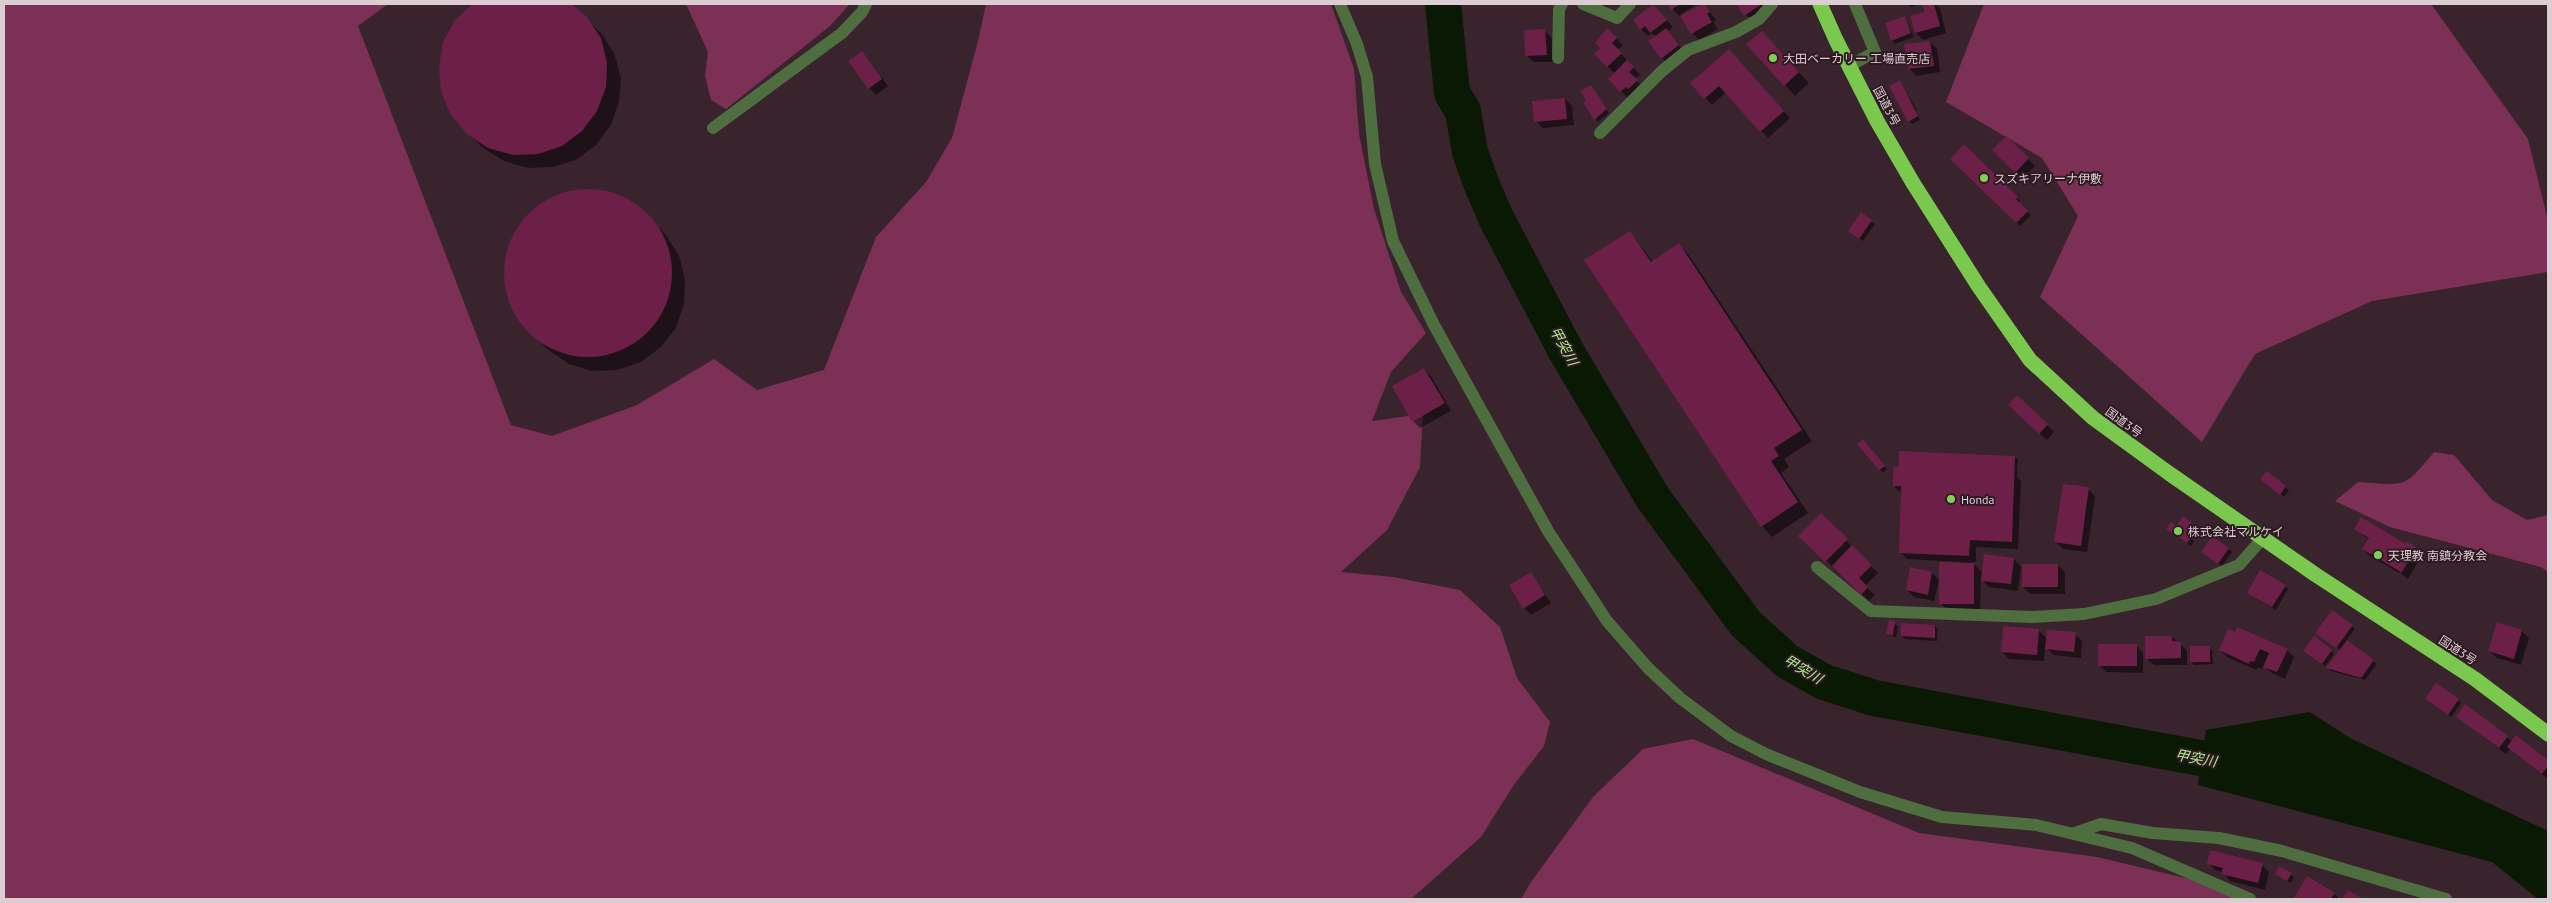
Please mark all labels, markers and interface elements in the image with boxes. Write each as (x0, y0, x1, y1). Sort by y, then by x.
place label: 大田ベーカリー 工場直売店 (1783, 51, 1930, 66)
marker: 大田ベーカリー 工場直売店 (1767, 52, 1779, 64)
street label: 国道3号 (1870, 84, 1904, 128)
place label: スズキアリーナ伊敷 (1994, 171, 2102, 186)
marker: スズキアリーナ伊敷 (1978, 172, 1990, 184)
water label: 甲突川 (1546, 323, 1583, 370)
street label: 国道3号 (2102, 403, 2146, 441)
place label: Honda (1961, 492, 1995, 507)
marker: Honda (1945, 493, 1957, 505)
place label: 株式会社マルケイ (2188, 524, 2284, 539)
marker: 株式会社マルケイ (2172, 525, 2184, 537)
place label: 天理教 南鎮分教会 (2388, 548, 2487, 563)
marker: 天理教 南鎮分教会 (2372, 549, 2384, 561)
street label: 国道3号 (2436, 632, 2480, 668)
water label: 甲突川 (1780, 650, 1827, 689)
water label: 甲突川 (2174, 745, 2220, 771)

